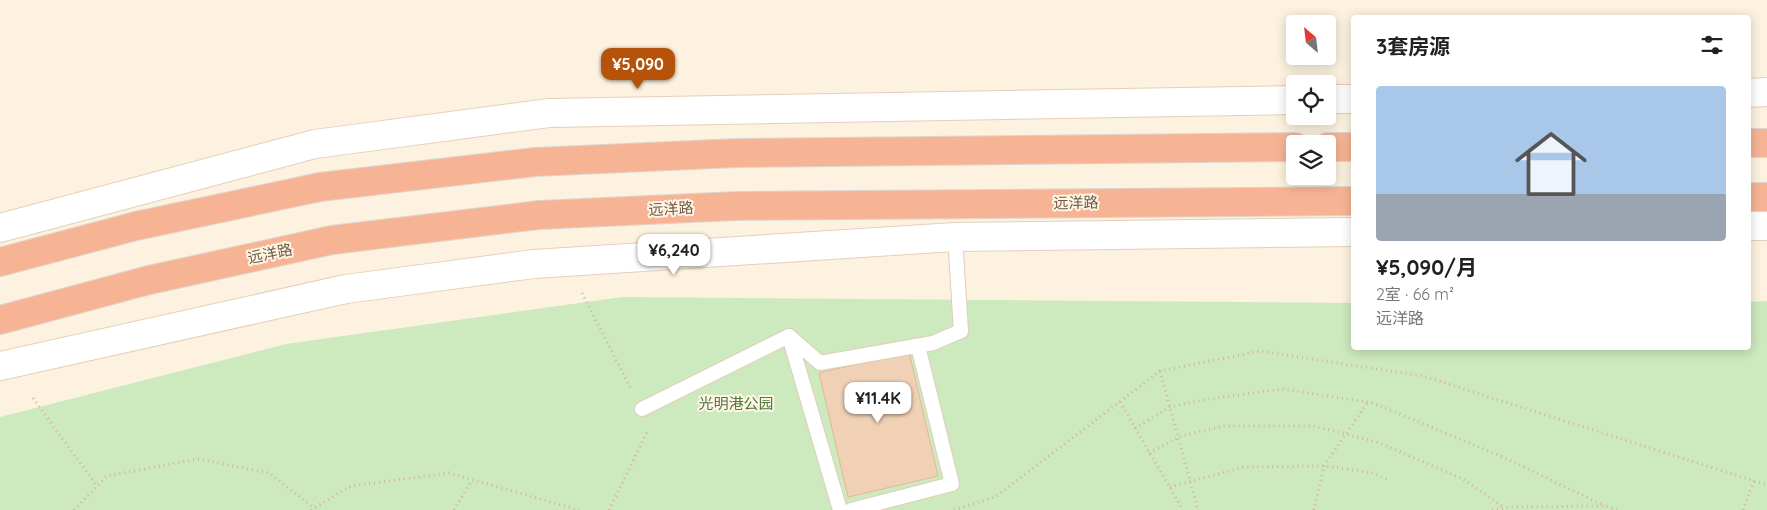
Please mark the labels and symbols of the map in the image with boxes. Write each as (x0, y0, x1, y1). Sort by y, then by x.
north arrow (1286, 15, 1336, 65)
pin: ¥5,090 (597, 48, 679, 90)
street label: 远洋路 (1053, 193, 1099, 212)
street label: 远洋路 (648, 198, 694, 219)
pin: ¥6,240 (633, 234, 715, 276)
street label: 远洋路 (246, 240, 294, 267)
pin: ¥11.4K (837, 382, 919, 424)
park label: 光明港公园 (698, 394, 774, 413)

